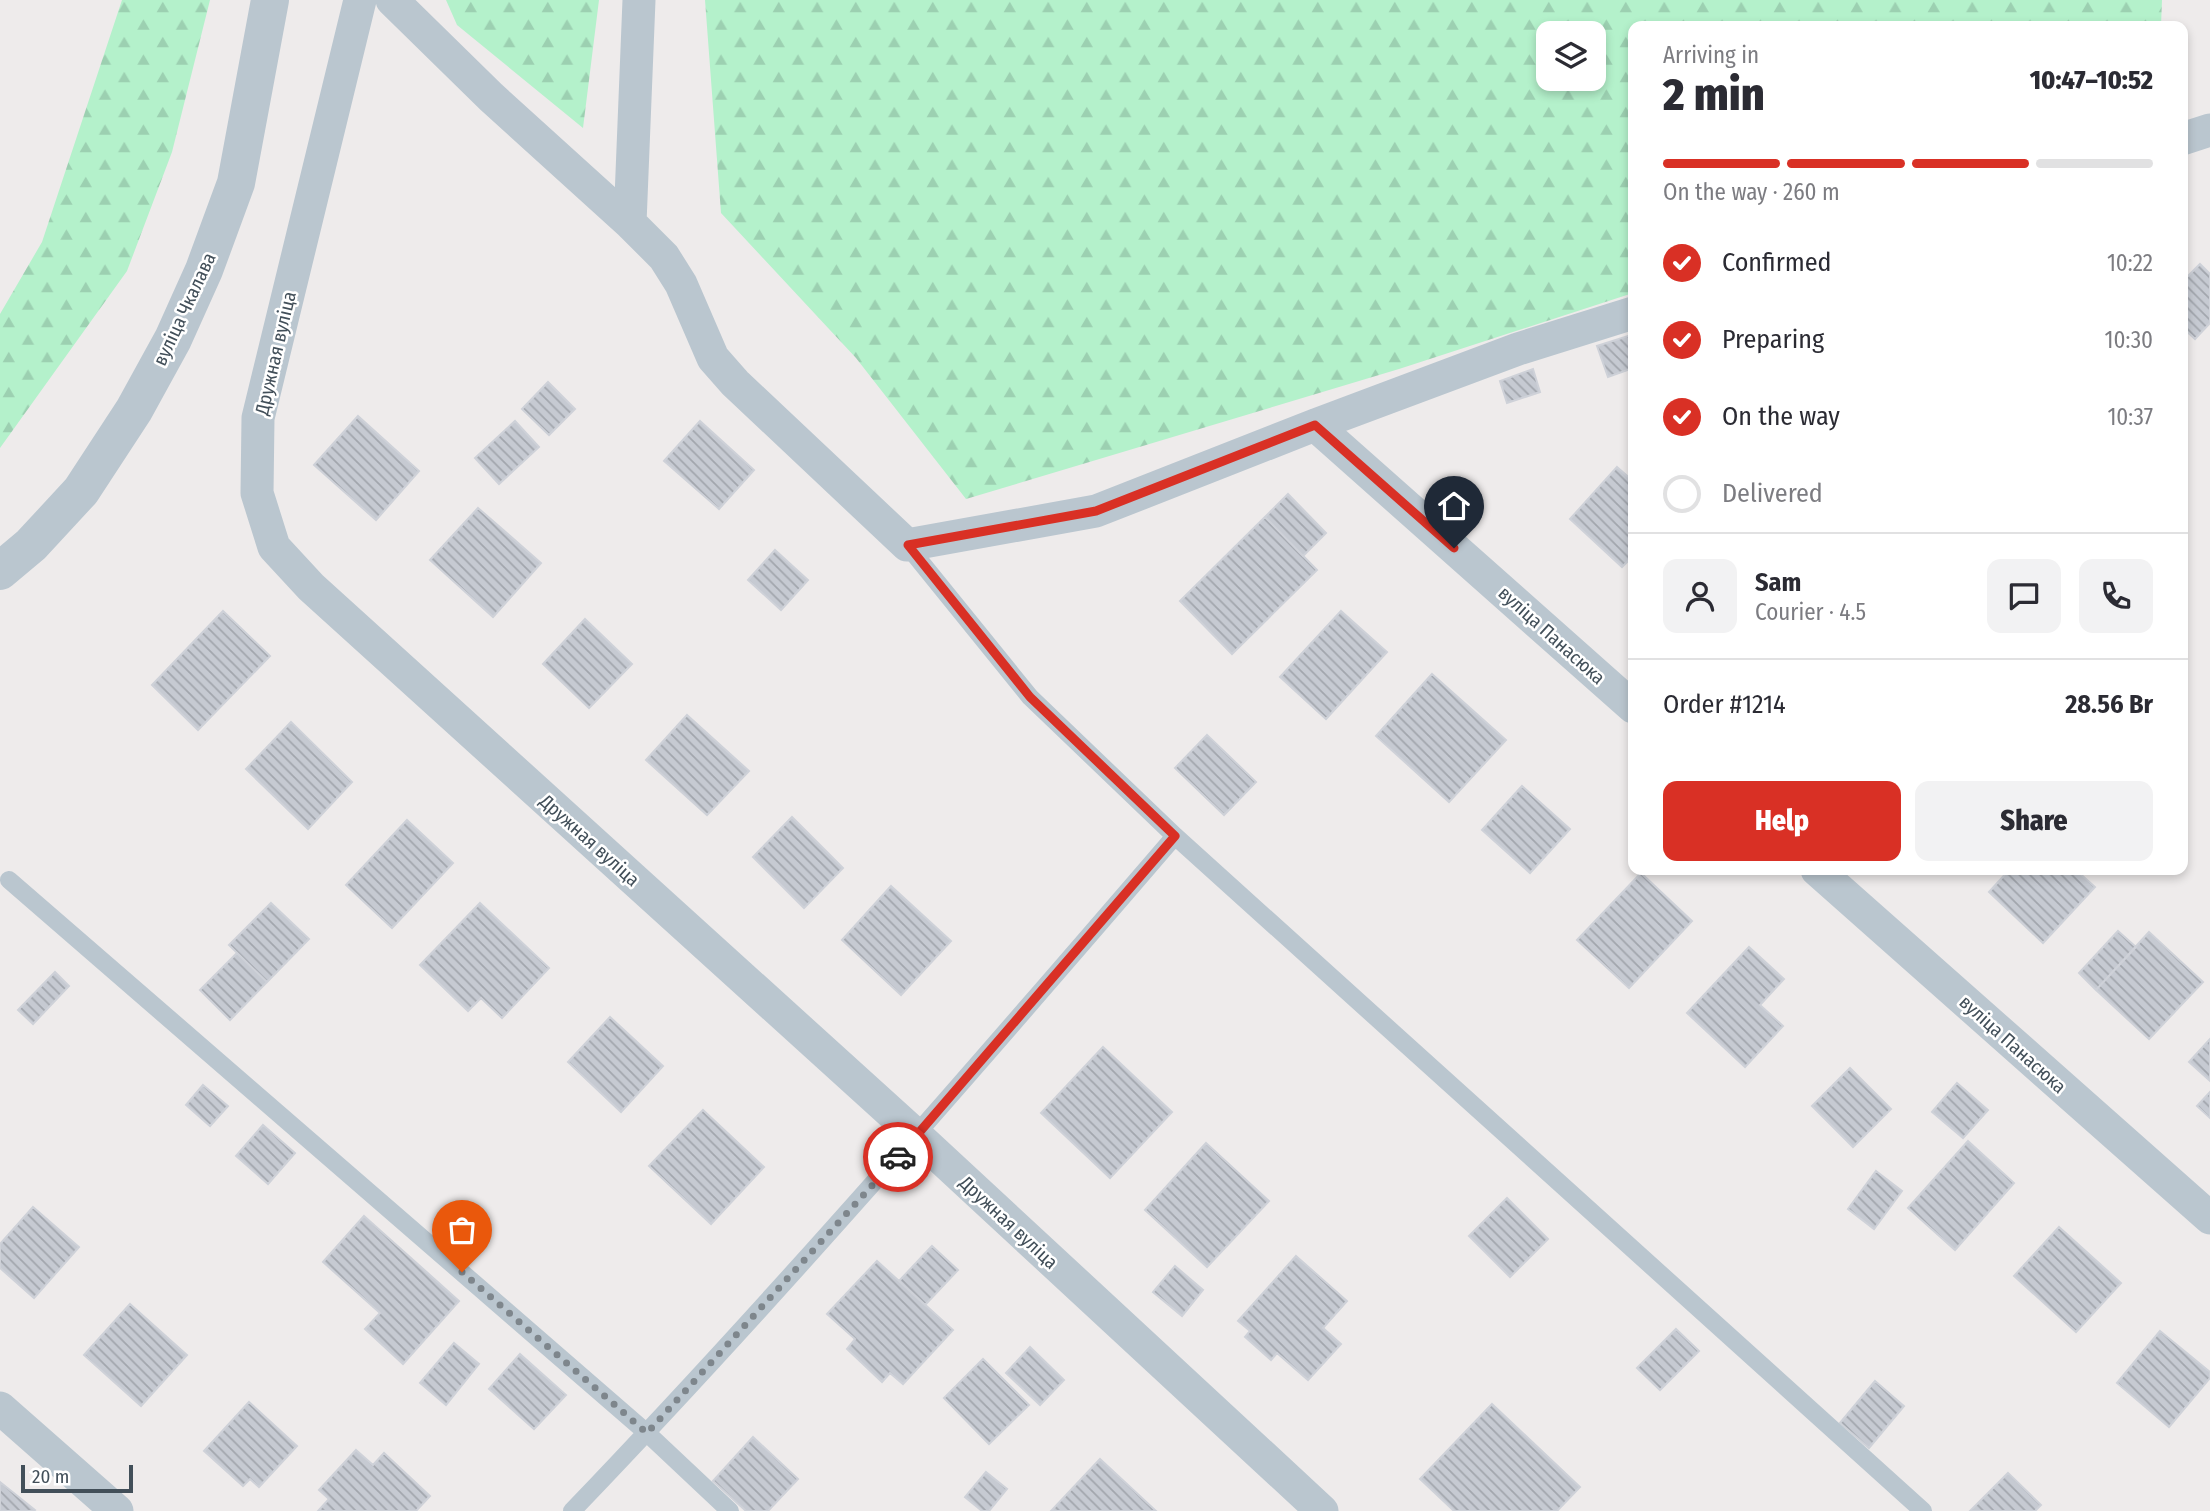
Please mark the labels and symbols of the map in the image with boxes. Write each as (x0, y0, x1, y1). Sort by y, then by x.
street label: вуліца Чкалава (148, 249, 221, 369)
street label: Дружная вуліца (250, 289, 301, 418)
pin (1424, 476, 1484, 548)
street label: вуліца Панасюка (1494, 581, 1610, 689)
street label: Дружная вуліца (534, 789, 644, 891)
street label: вуліца Панасюка (1955, 990, 2071, 1098)
courier (863, 1122, 933, 1192)
street label: Дружная вуліца (954, 1170, 1063, 1274)
pin (432, 1200, 492, 1272)
scale bar (21, 1462, 133, 1494)

